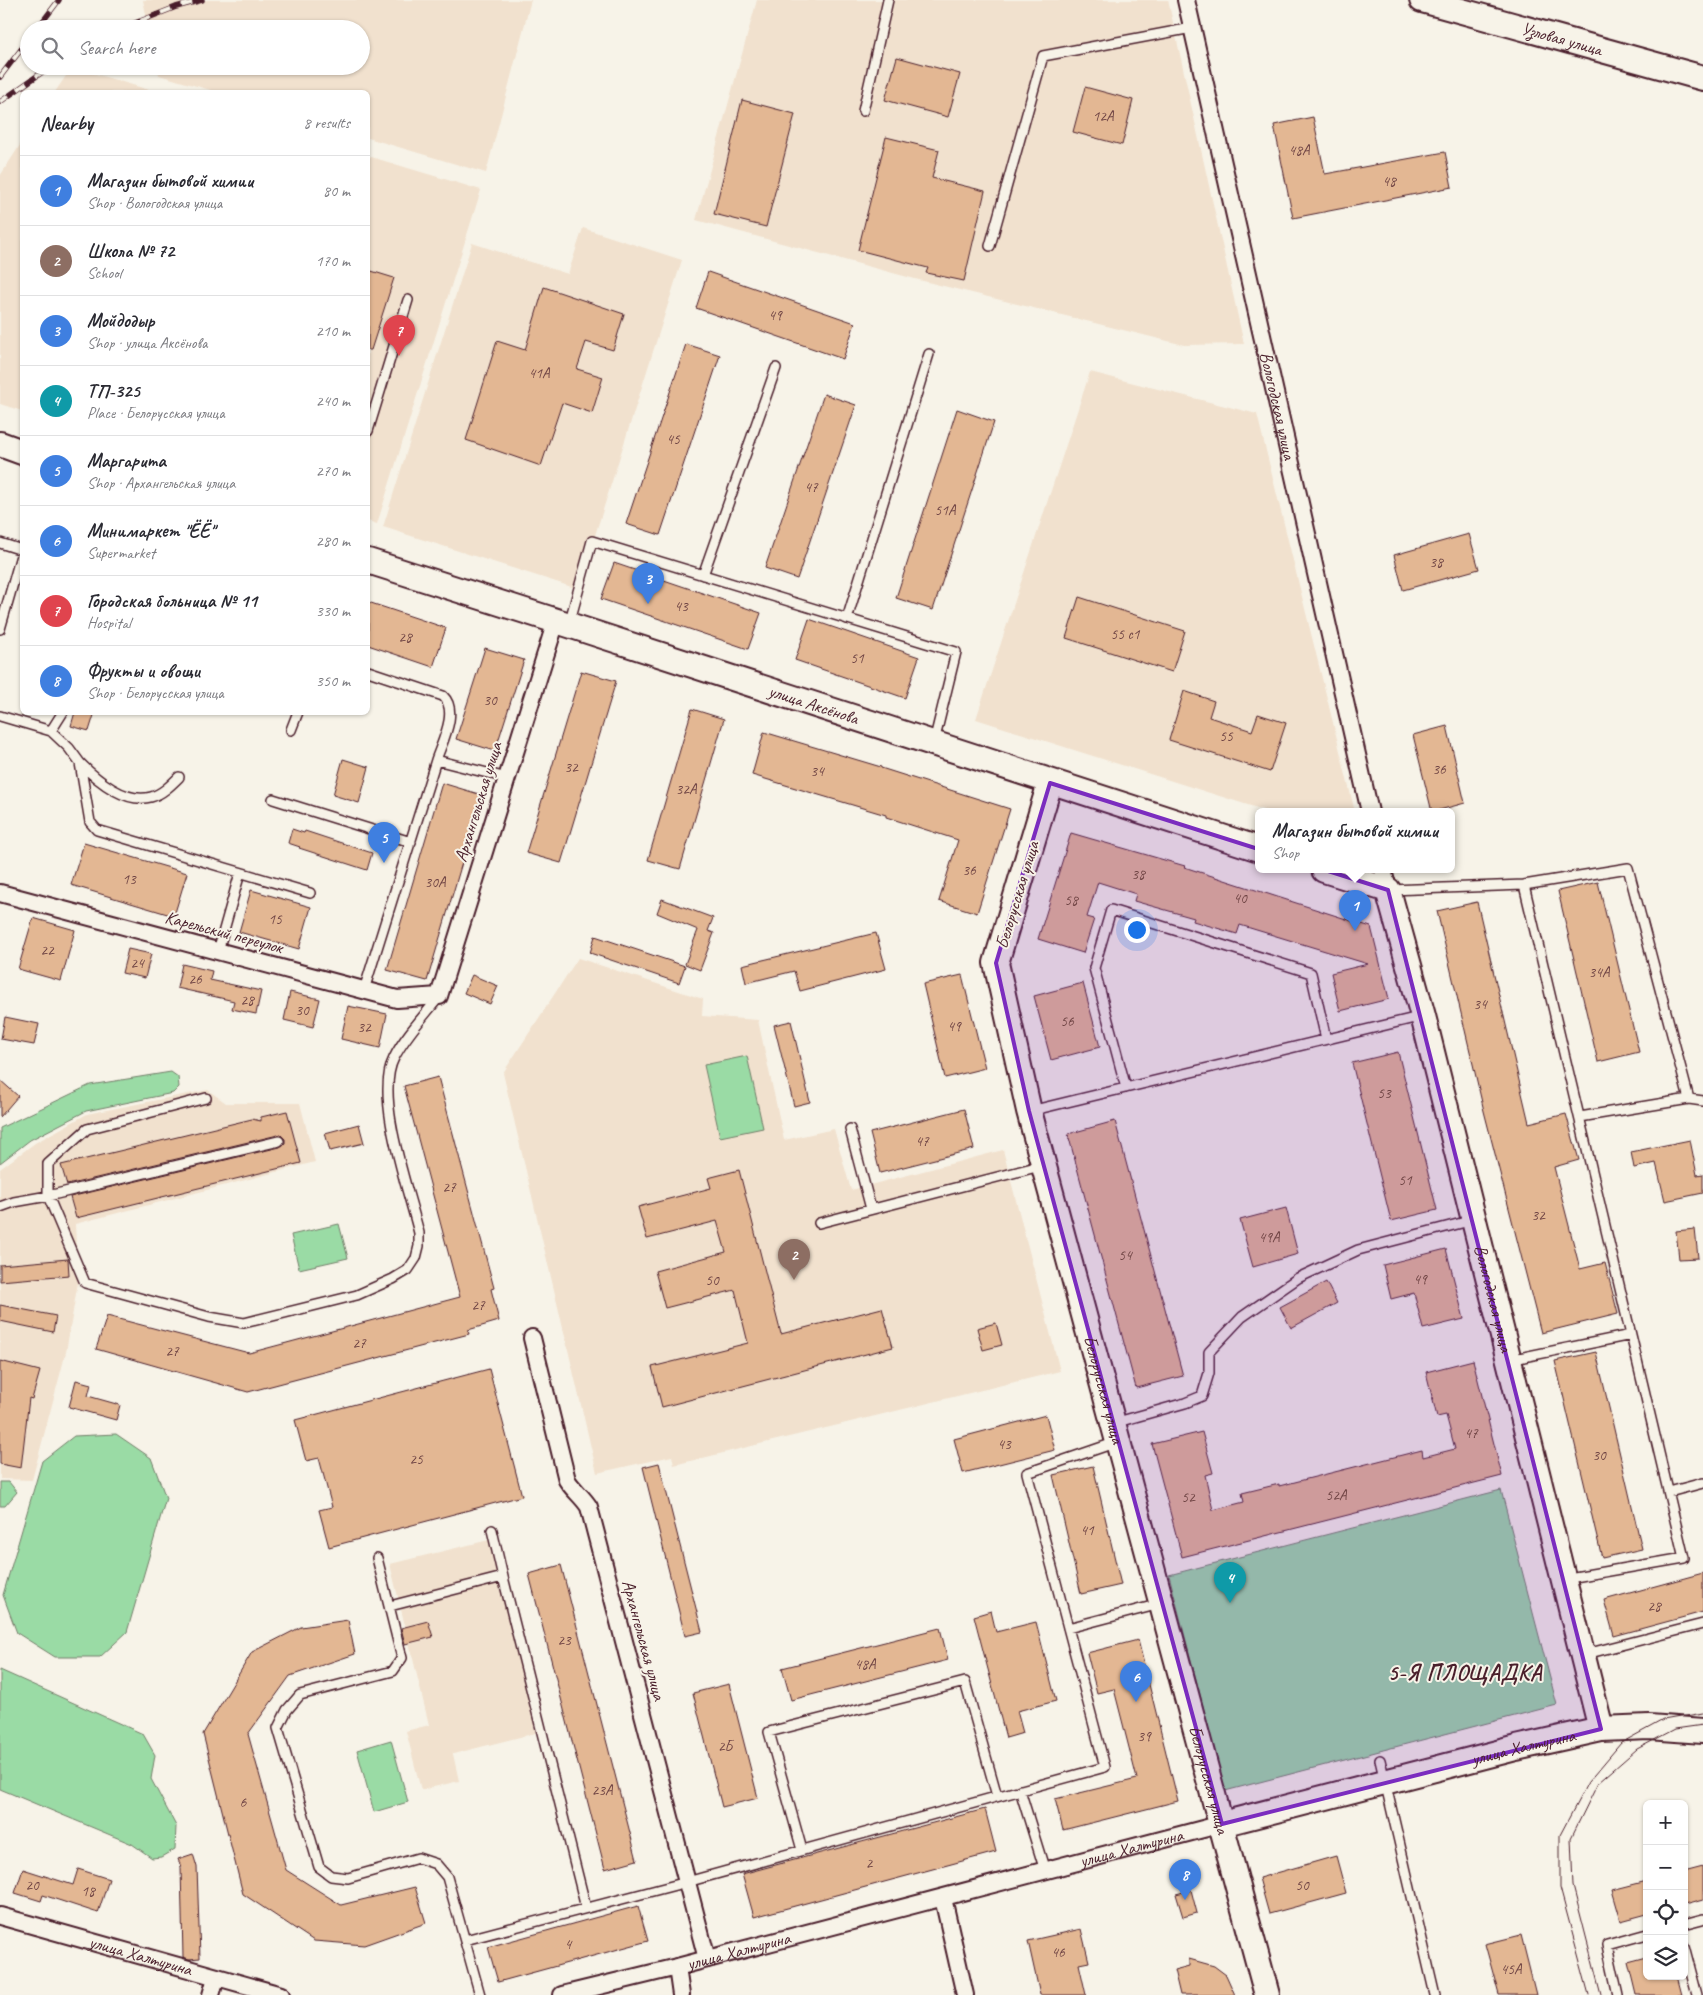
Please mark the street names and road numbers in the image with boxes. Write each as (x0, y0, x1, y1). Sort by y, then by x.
street label: Узловая улица (1519, 17, 1606, 61)
street label: Вологодская улица (1255, 350, 1301, 463)
street label: улица Аксёнова (765, 679, 863, 730)
street label: Архангельская улица (449, 738, 507, 865)
street label: Белорусская улица (990, 837, 1044, 951)
street label: Карельский переулок (163, 906, 287, 959)
street label: Вологодская улица (1470, 1243, 1518, 1356)
street label: Белорусская улица (1079, 1333, 1130, 1448)
street label: Архангельская улица (617, 1577, 671, 1704)
street label: Белорусская улица (1184, 1723, 1235, 1838)
street label: улица Халтурина (1468, 1724, 1578, 1770)
street label: улица Халтурина (1076, 1823, 1186, 1872)
street label: улица Халтурина (684, 1926, 794, 1975)
street label: улица Халтурина (86, 1930, 196, 1981)

